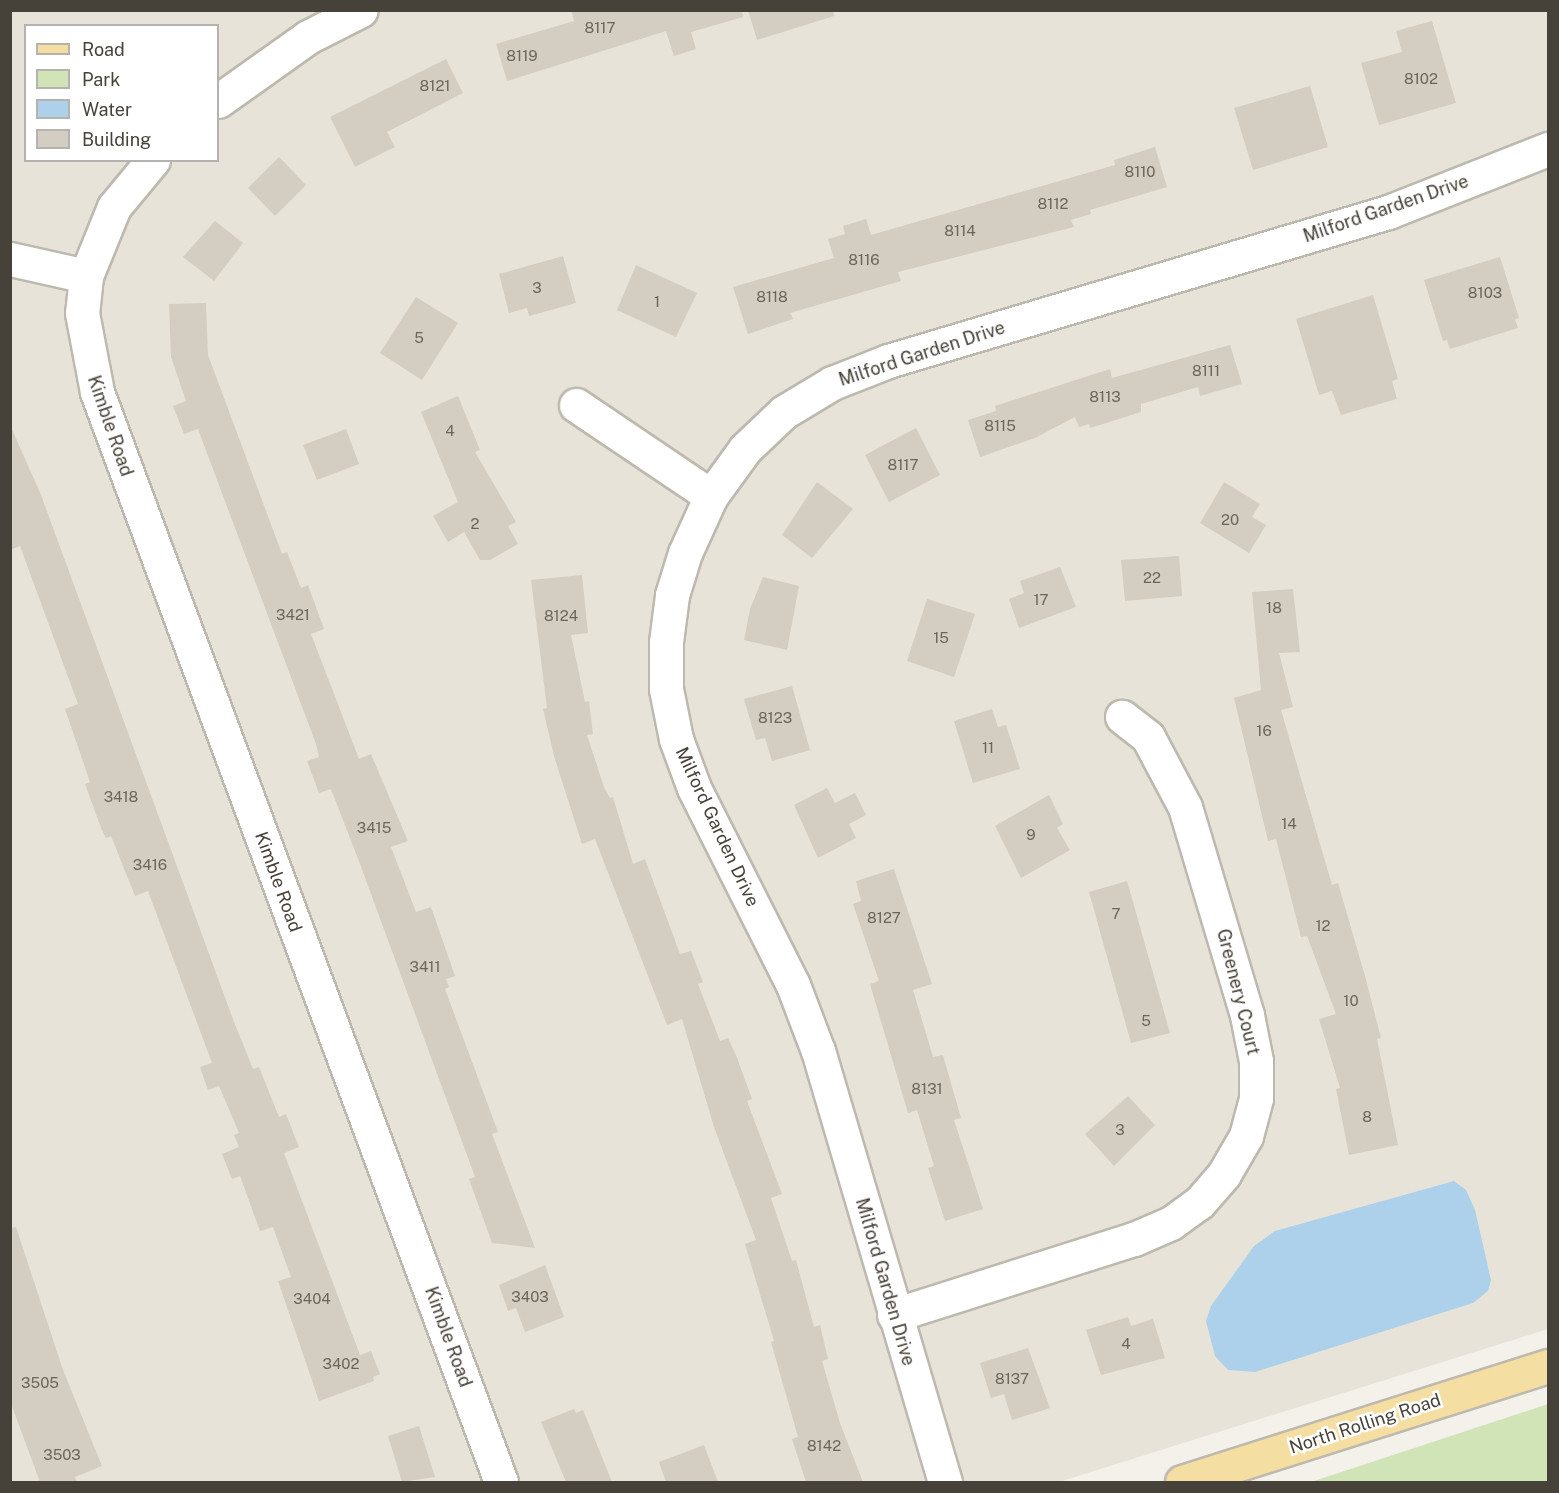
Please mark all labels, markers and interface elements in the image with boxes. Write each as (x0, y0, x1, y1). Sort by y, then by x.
house number: 8117 (585, 19, 615, 37)
legend (24, 24, 219, 162)
text: Road (82, 39, 125, 60)
house number: 8119 (506, 47, 538, 65)
text: Park (82, 69, 120, 90)
house number: 8102 (1404, 70, 1438, 88)
house number: 8121 (420, 77, 450, 95)
text: Water (82, 99, 132, 120)
text: Building (82, 129, 151, 150)
house number: 8110 (1124, 163, 1156, 181)
street label: Milford Garden Drive (1300, 171, 1472, 247)
house number: 8112 (1038, 195, 1068, 213)
house number: 8114 (944, 222, 976, 240)
house number: 8116 (848, 251, 880, 269)
house number: 3 (532, 279, 542, 297)
house number: 8103 (1468, 284, 1502, 302)
house number: 8118 (756, 288, 788, 306)
house number: 1 (654, 293, 660, 311)
street label: Milford Garden Drive (836, 317, 1008, 391)
house number: 5 (414, 329, 424, 347)
house number: 8111 (1192, 362, 1220, 380)
street label: Kimble Road (83, 373, 137, 479)
house number: 8113 (1089, 388, 1121, 406)
house number: 8115 (984, 417, 1016, 435)
house number: 4 (445, 422, 455, 440)
house number: 8117 (888, 456, 918, 474)
house number: 20 (1221, 511, 1239, 529)
house number: 2 (471, 515, 479, 533)
house number: 22 (1143, 569, 1161, 587)
house number: 17 (1033, 591, 1049, 609)
house number: 18 (1266, 599, 1282, 617)
house number: 3421 (276, 606, 310, 624)
house number: 8124 (544, 607, 578, 625)
house number: 15 (933, 629, 949, 647)
house number: 8123 (758, 709, 792, 727)
house number: 16 (1256, 722, 1272, 740)
house number: 11 (982, 739, 994, 757)
street label: Milford Garden Drive (671, 744, 763, 910)
house number: 3418 (104, 788, 138, 806)
house number: 14 (1281, 815, 1297, 833)
house number: 3415 (357, 819, 391, 837)
house number: 9 (1026, 826, 1036, 844)
street label: Kimble Road (250, 829, 306, 935)
house number: 3416 (133, 856, 167, 874)
house number: 7 (1111, 905, 1121, 923)
house number: 8127 (867, 909, 901, 927)
house number: 12 (1315, 917, 1331, 935)
street label: Greenery Court (1212, 927, 1264, 1057)
house number: 3411 (409, 958, 441, 976)
house number: 10 (1343, 992, 1359, 1010)
house number: 5 (1141, 1012, 1151, 1030)
house number: 8131 (911, 1080, 943, 1098)
house number: 8 (1362, 1108, 1372, 1126)
house number: 3 (1115, 1121, 1125, 1139)
street label: Milford Garden Drive (851, 1196, 919, 1368)
street label: Kimble Road (420, 1284, 476, 1390)
house number: 3403 (511, 1288, 549, 1306)
house number: 3404 (293, 1290, 331, 1308)
house number: 4 (1121, 1335, 1131, 1353)
house number: 3402 (323, 1355, 359, 1373)
house number: 8137 (995, 1370, 1029, 1388)
house number: 3505 (21, 1374, 59, 1392)
street label: North Rolling Road (1287, 1389, 1443, 1459)
house number: 8142 (807, 1437, 841, 1455)
house number: 3503 (43, 1446, 81, 1464)

